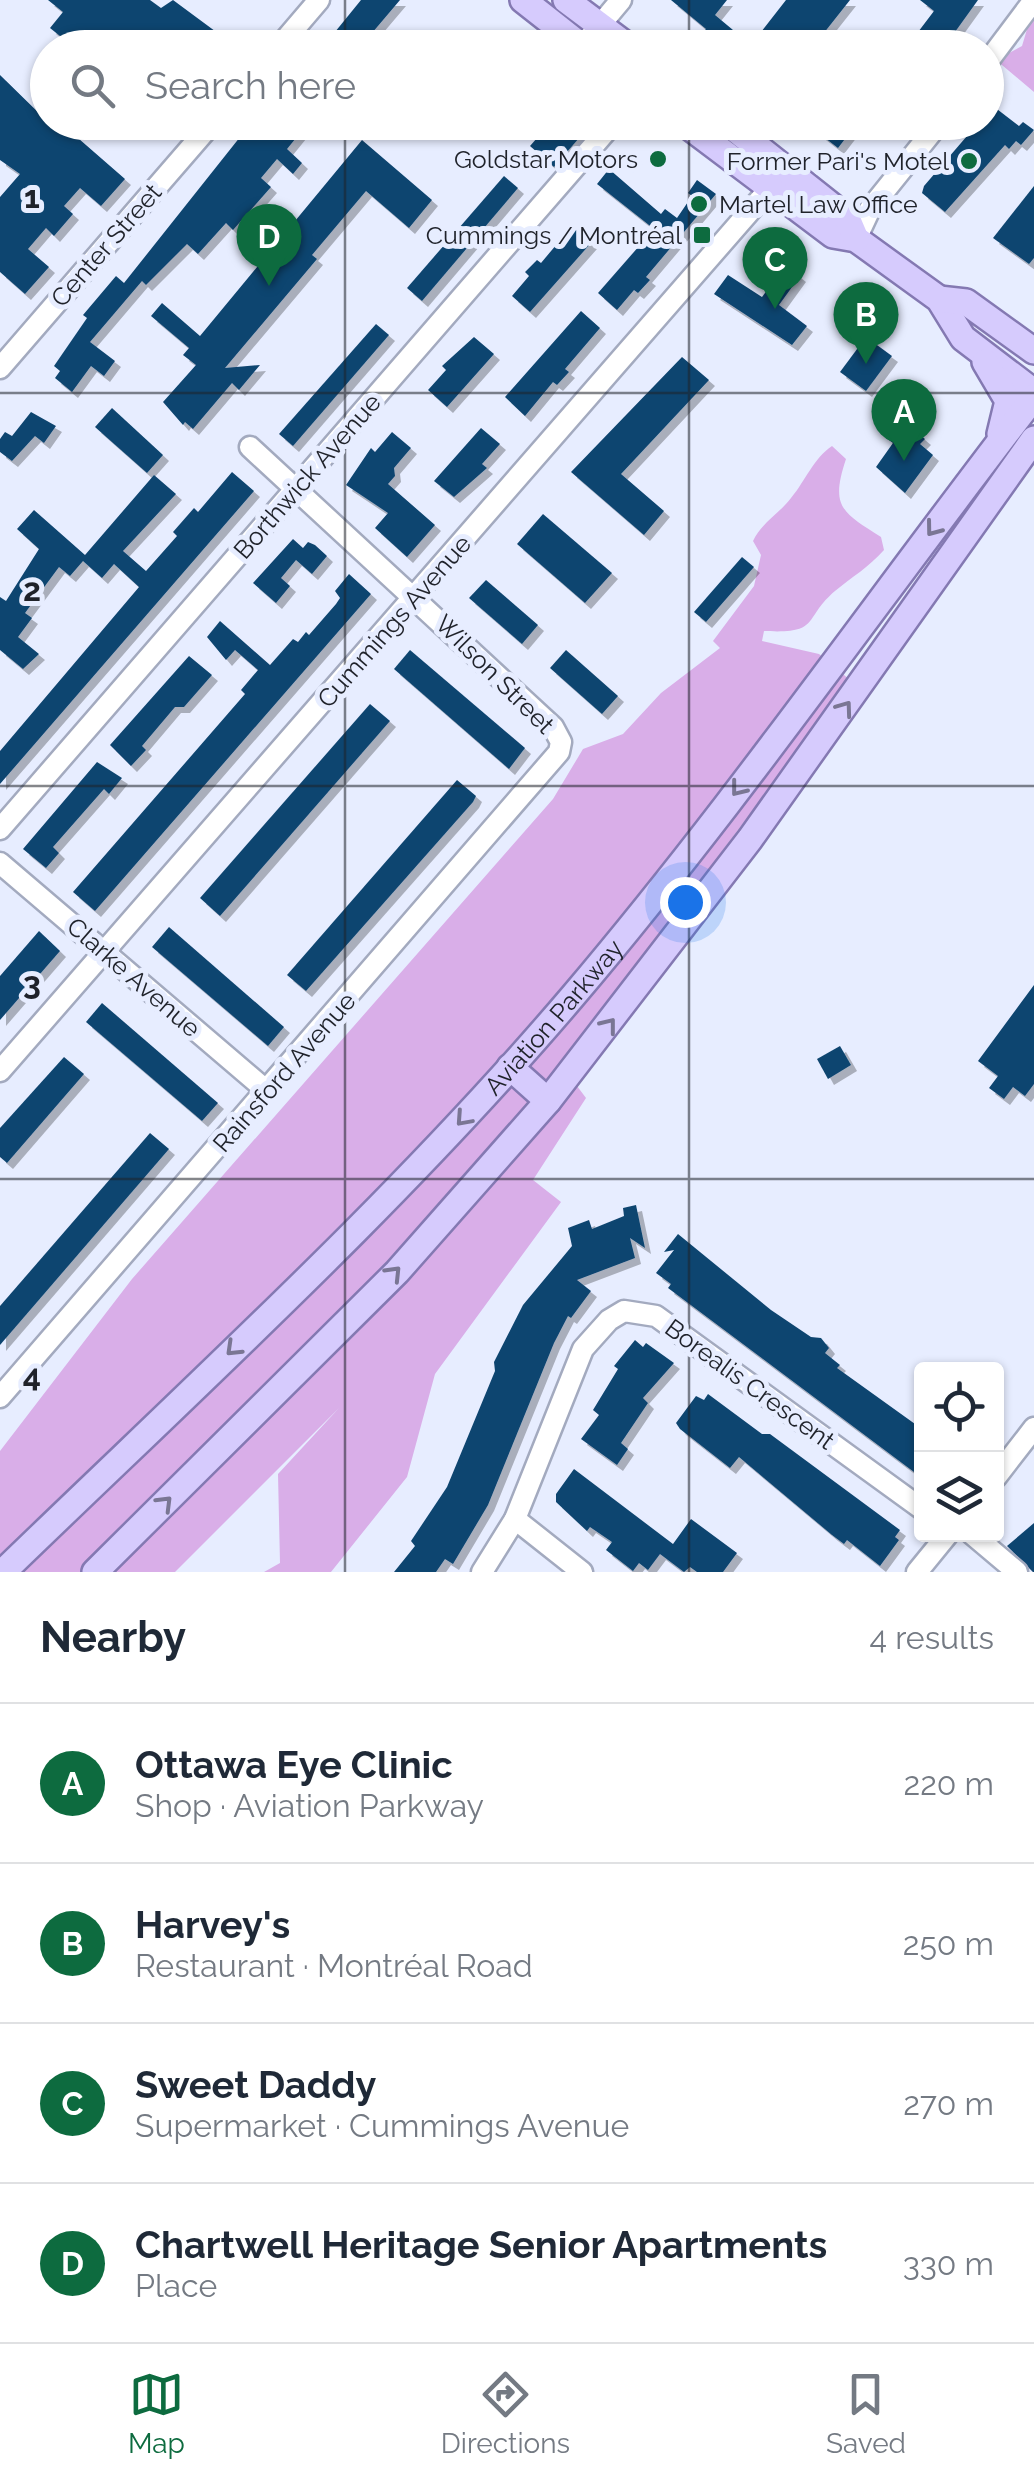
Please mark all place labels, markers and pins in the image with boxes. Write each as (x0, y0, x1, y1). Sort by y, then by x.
place label: Goldstar Motors (454, 144, 638, 174)
place label: Former Pari's Motel (727, 146, 949, 176)
marker: Goldstar Motors (647, 148, 669, 170)
marker: Former Pari's Motel (958, 150, 980, 172)
place label: Martel Law Office (719, 189, 918, 219)
marker: Martel Law Office (688, 193, 710, 215)
pin: D (236, 204, 302, 286)
place label: Cummings / Montréal (426, 220, 682, 250)
marker: Cummings / Montréal (691, 224, 713, 246)
pin: C (742, 226, 808, 309)
pin: B (834, 282, 898, 364)
pin: A (872, 378, 936, 461)

